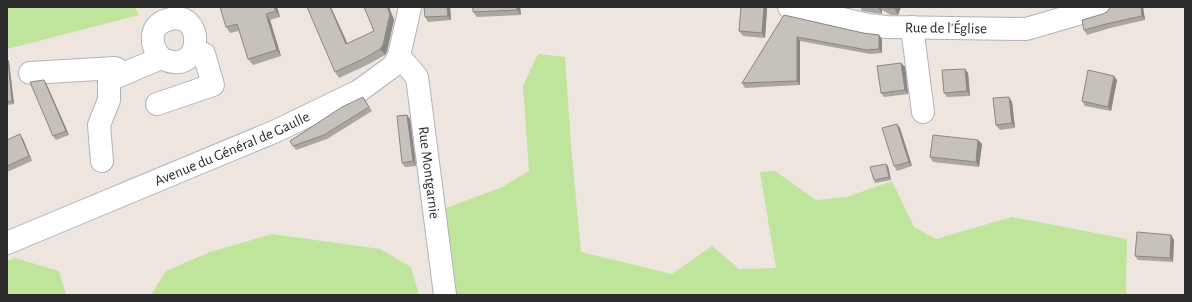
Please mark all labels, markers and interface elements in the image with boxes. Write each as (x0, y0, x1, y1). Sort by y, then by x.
street label: Rue de l'Église (905, 18, 987, 36)
street label: Avenue du Général de Gaulle (152, 108, 312, 188)
street label: Rue Montgarnie (416, 125, 443, 220)

